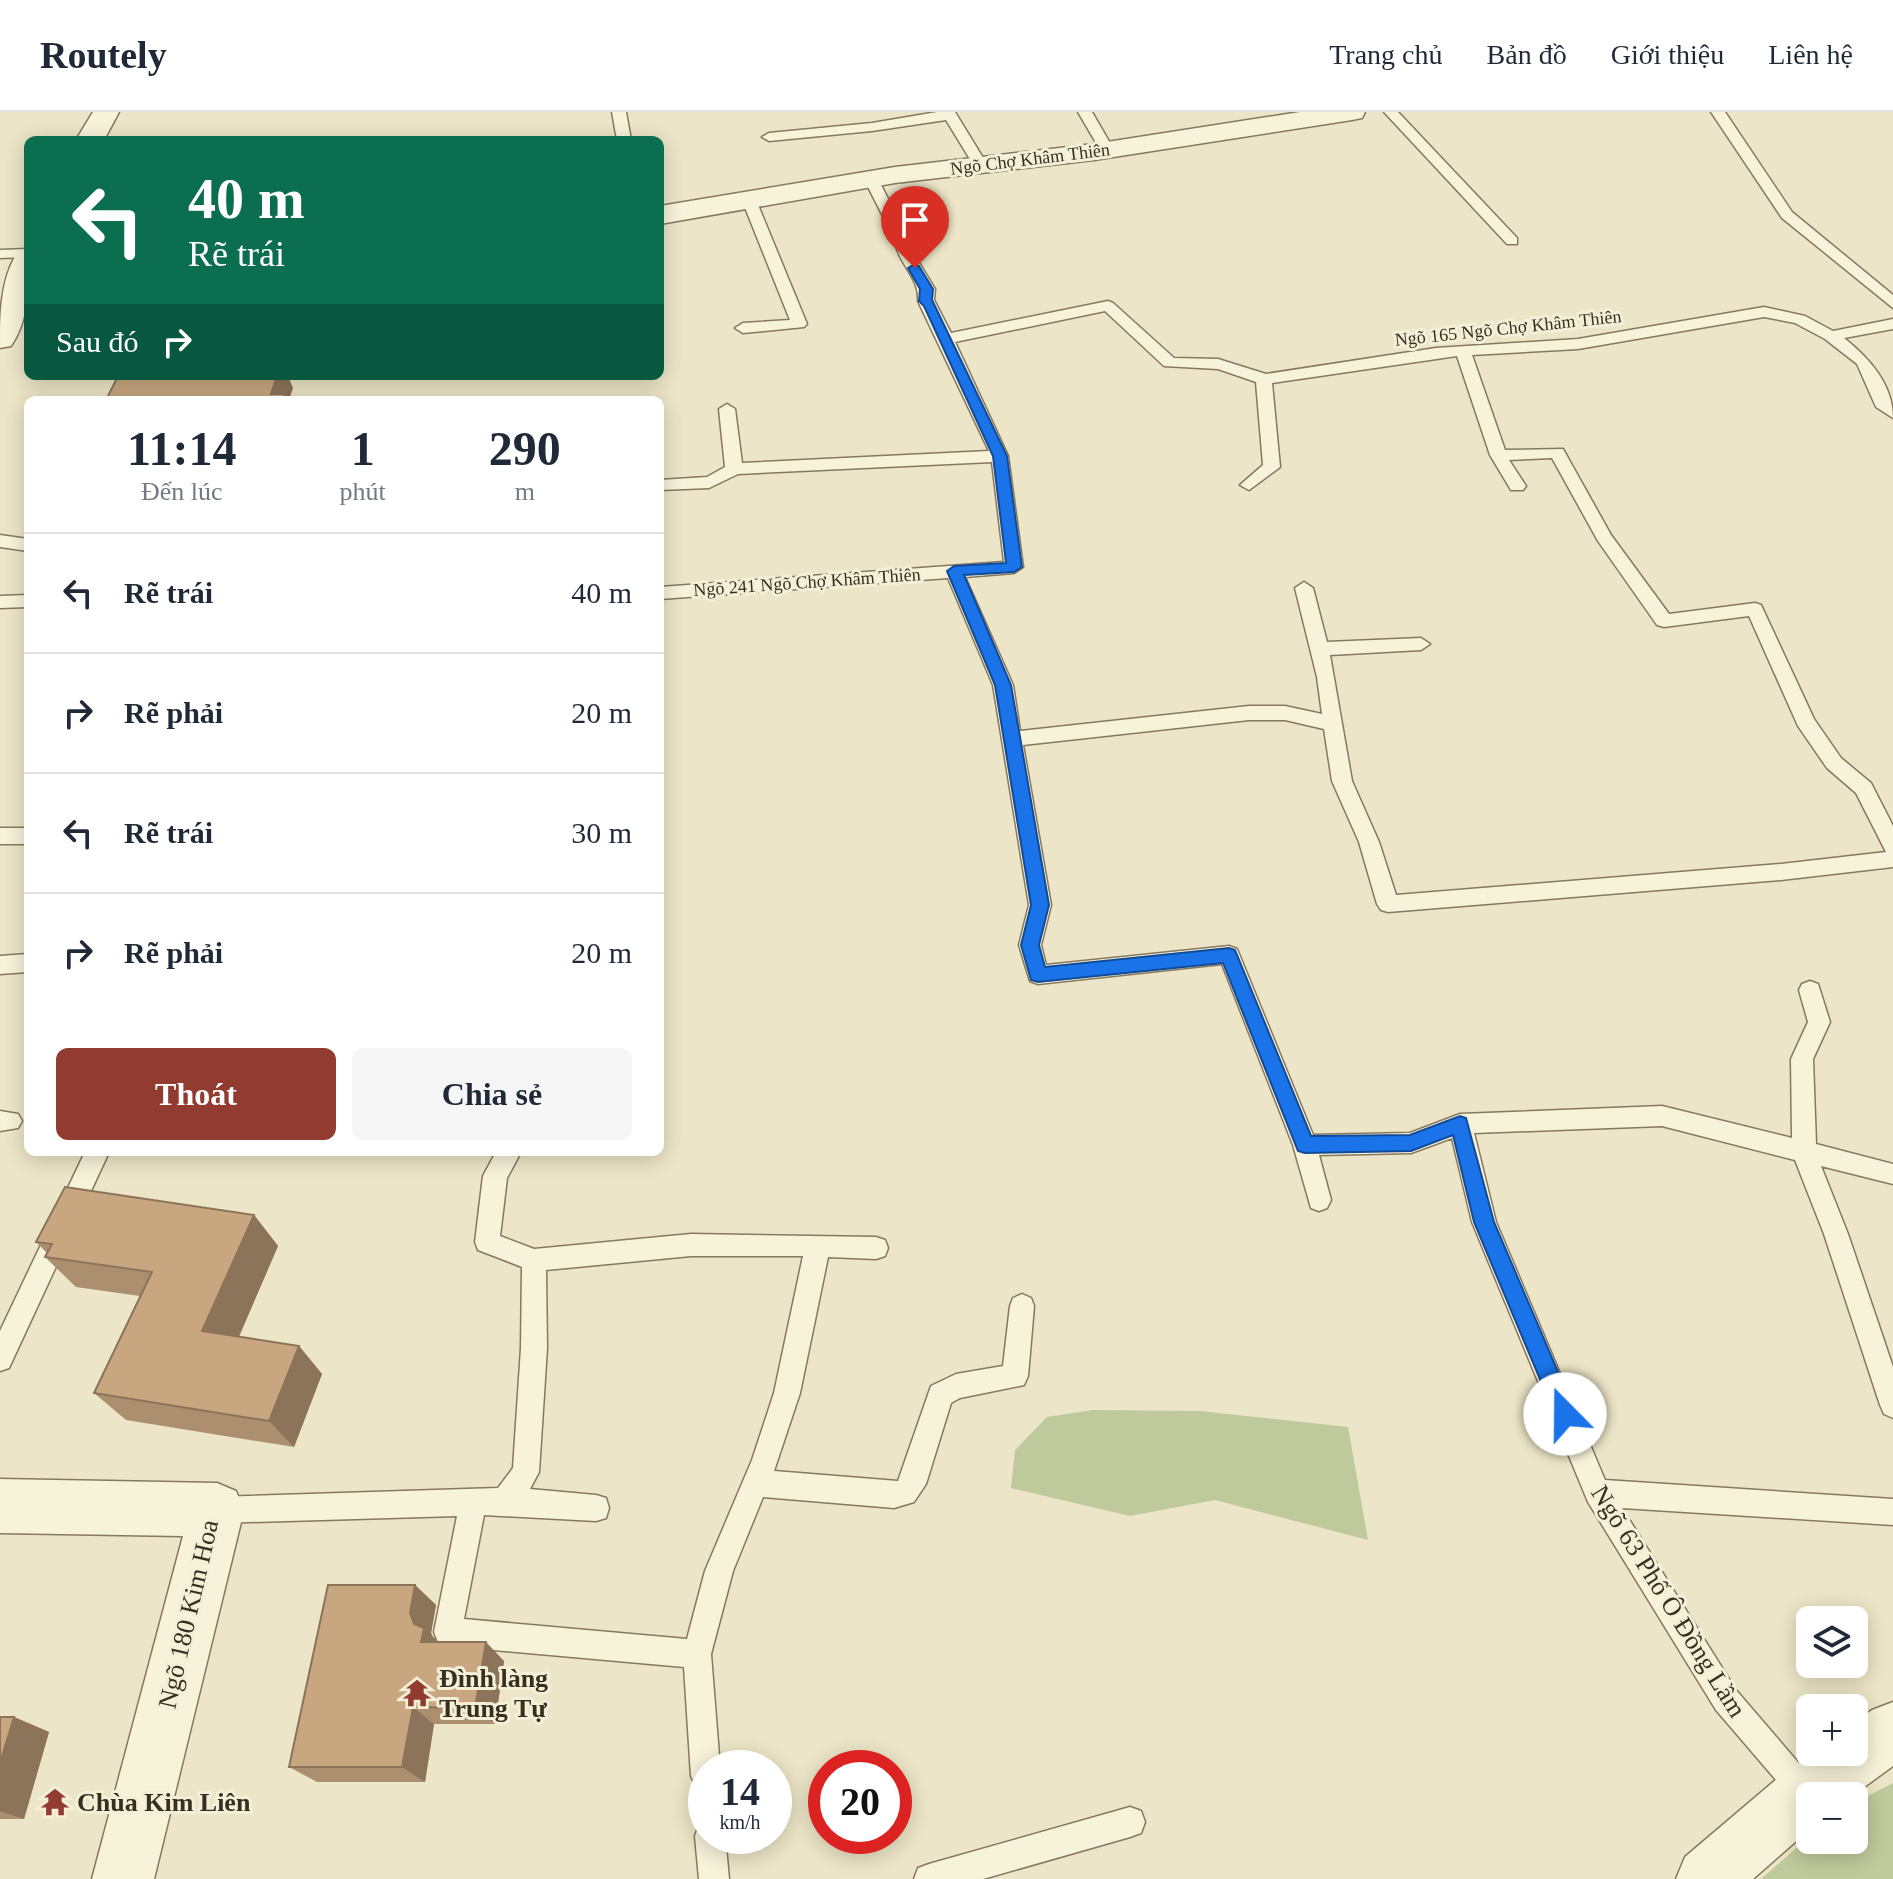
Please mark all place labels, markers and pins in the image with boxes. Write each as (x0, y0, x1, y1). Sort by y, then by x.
pin (881, 186, 949, 268)
place label: Đình làng Trung Tự (439, 1664, 548, 1723)
temple icon: Đình làng Trung Tự (402, 1678, 432, 1708)
temple icon: Chùa Kim Liên (40, 1787, 70, 1817)
place label: Chùa Kim Liên (77, 1788, 251, 1817)

